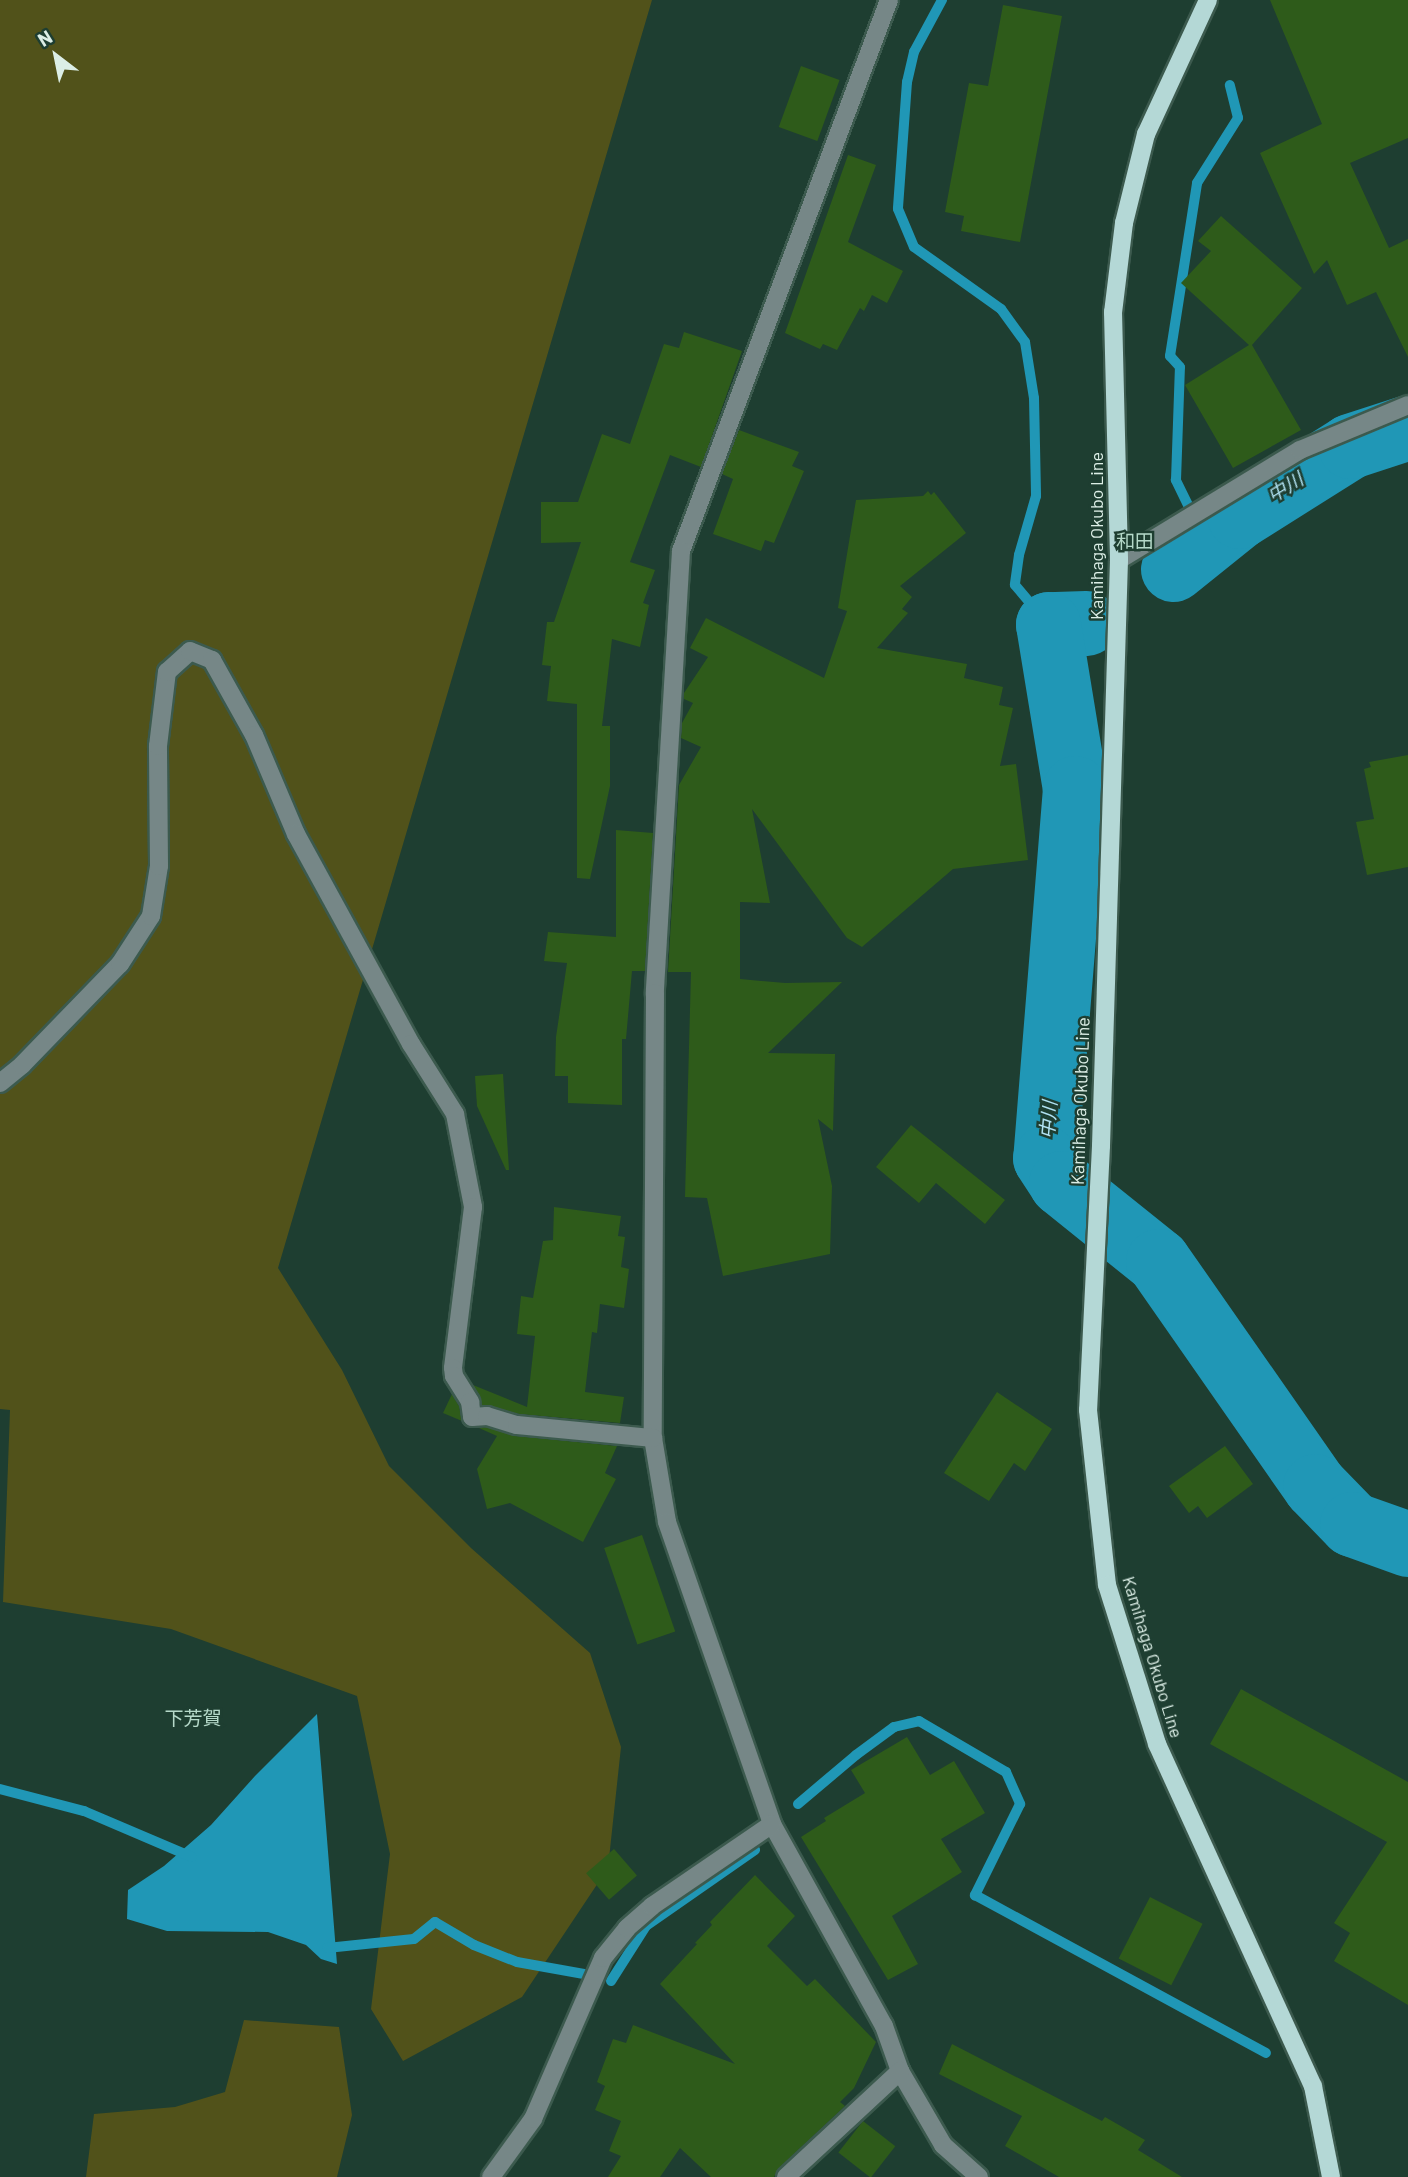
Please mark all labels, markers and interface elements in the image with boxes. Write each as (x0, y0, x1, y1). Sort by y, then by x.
north arrow (21, 21, 91, 91)
text: N (33, 25, 56, 51)
street label: Kamihaga Okubo Line (1085, 452, 1107, 620)
water label: 中川 (1263, 467, 1307, 507)
district label: 和田 (1116, 530, 1154, 552)
street label: Kamihaga Okubo Line (1066, 1017, 1094, 1185)
water label: 中川 (1035, 1100, 1061, 1140)
street label: Kamihaga Okubo Line (1118, 1574, 1188, 1740)
district label: 下芳賀 (165, 1707, 221, 1729)

